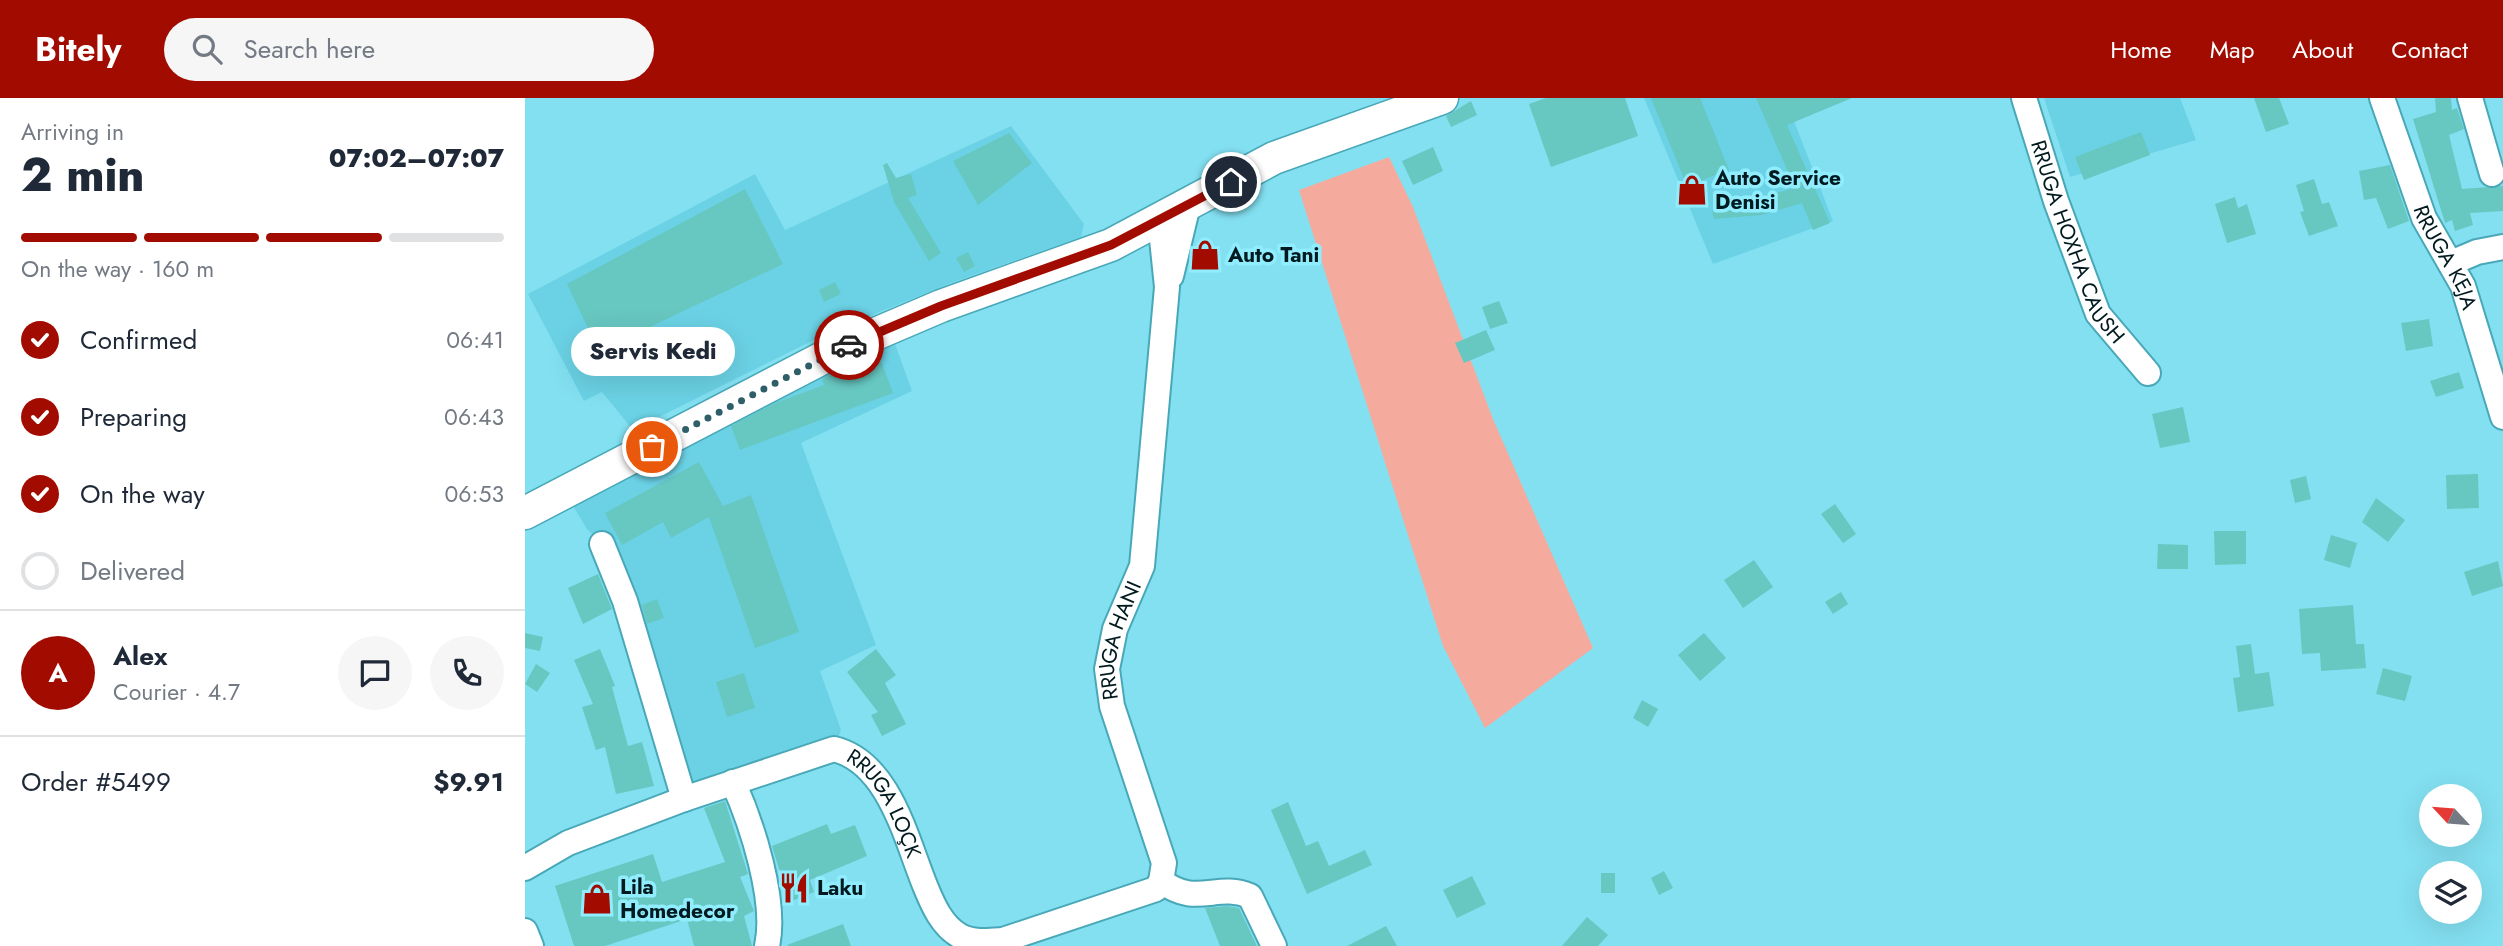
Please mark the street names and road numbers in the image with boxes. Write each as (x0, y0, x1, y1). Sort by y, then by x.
street label: RRUGA HOXHA CAUSH (2023, 137, 2132, 350)
street label: RRUGA KEJA (2406, 201, 2484, 313)
street label: RRUGA HANI (1091, 576, 1149, 702)
street label: RRUGA LOÇK (841, 742, 928, 862)

